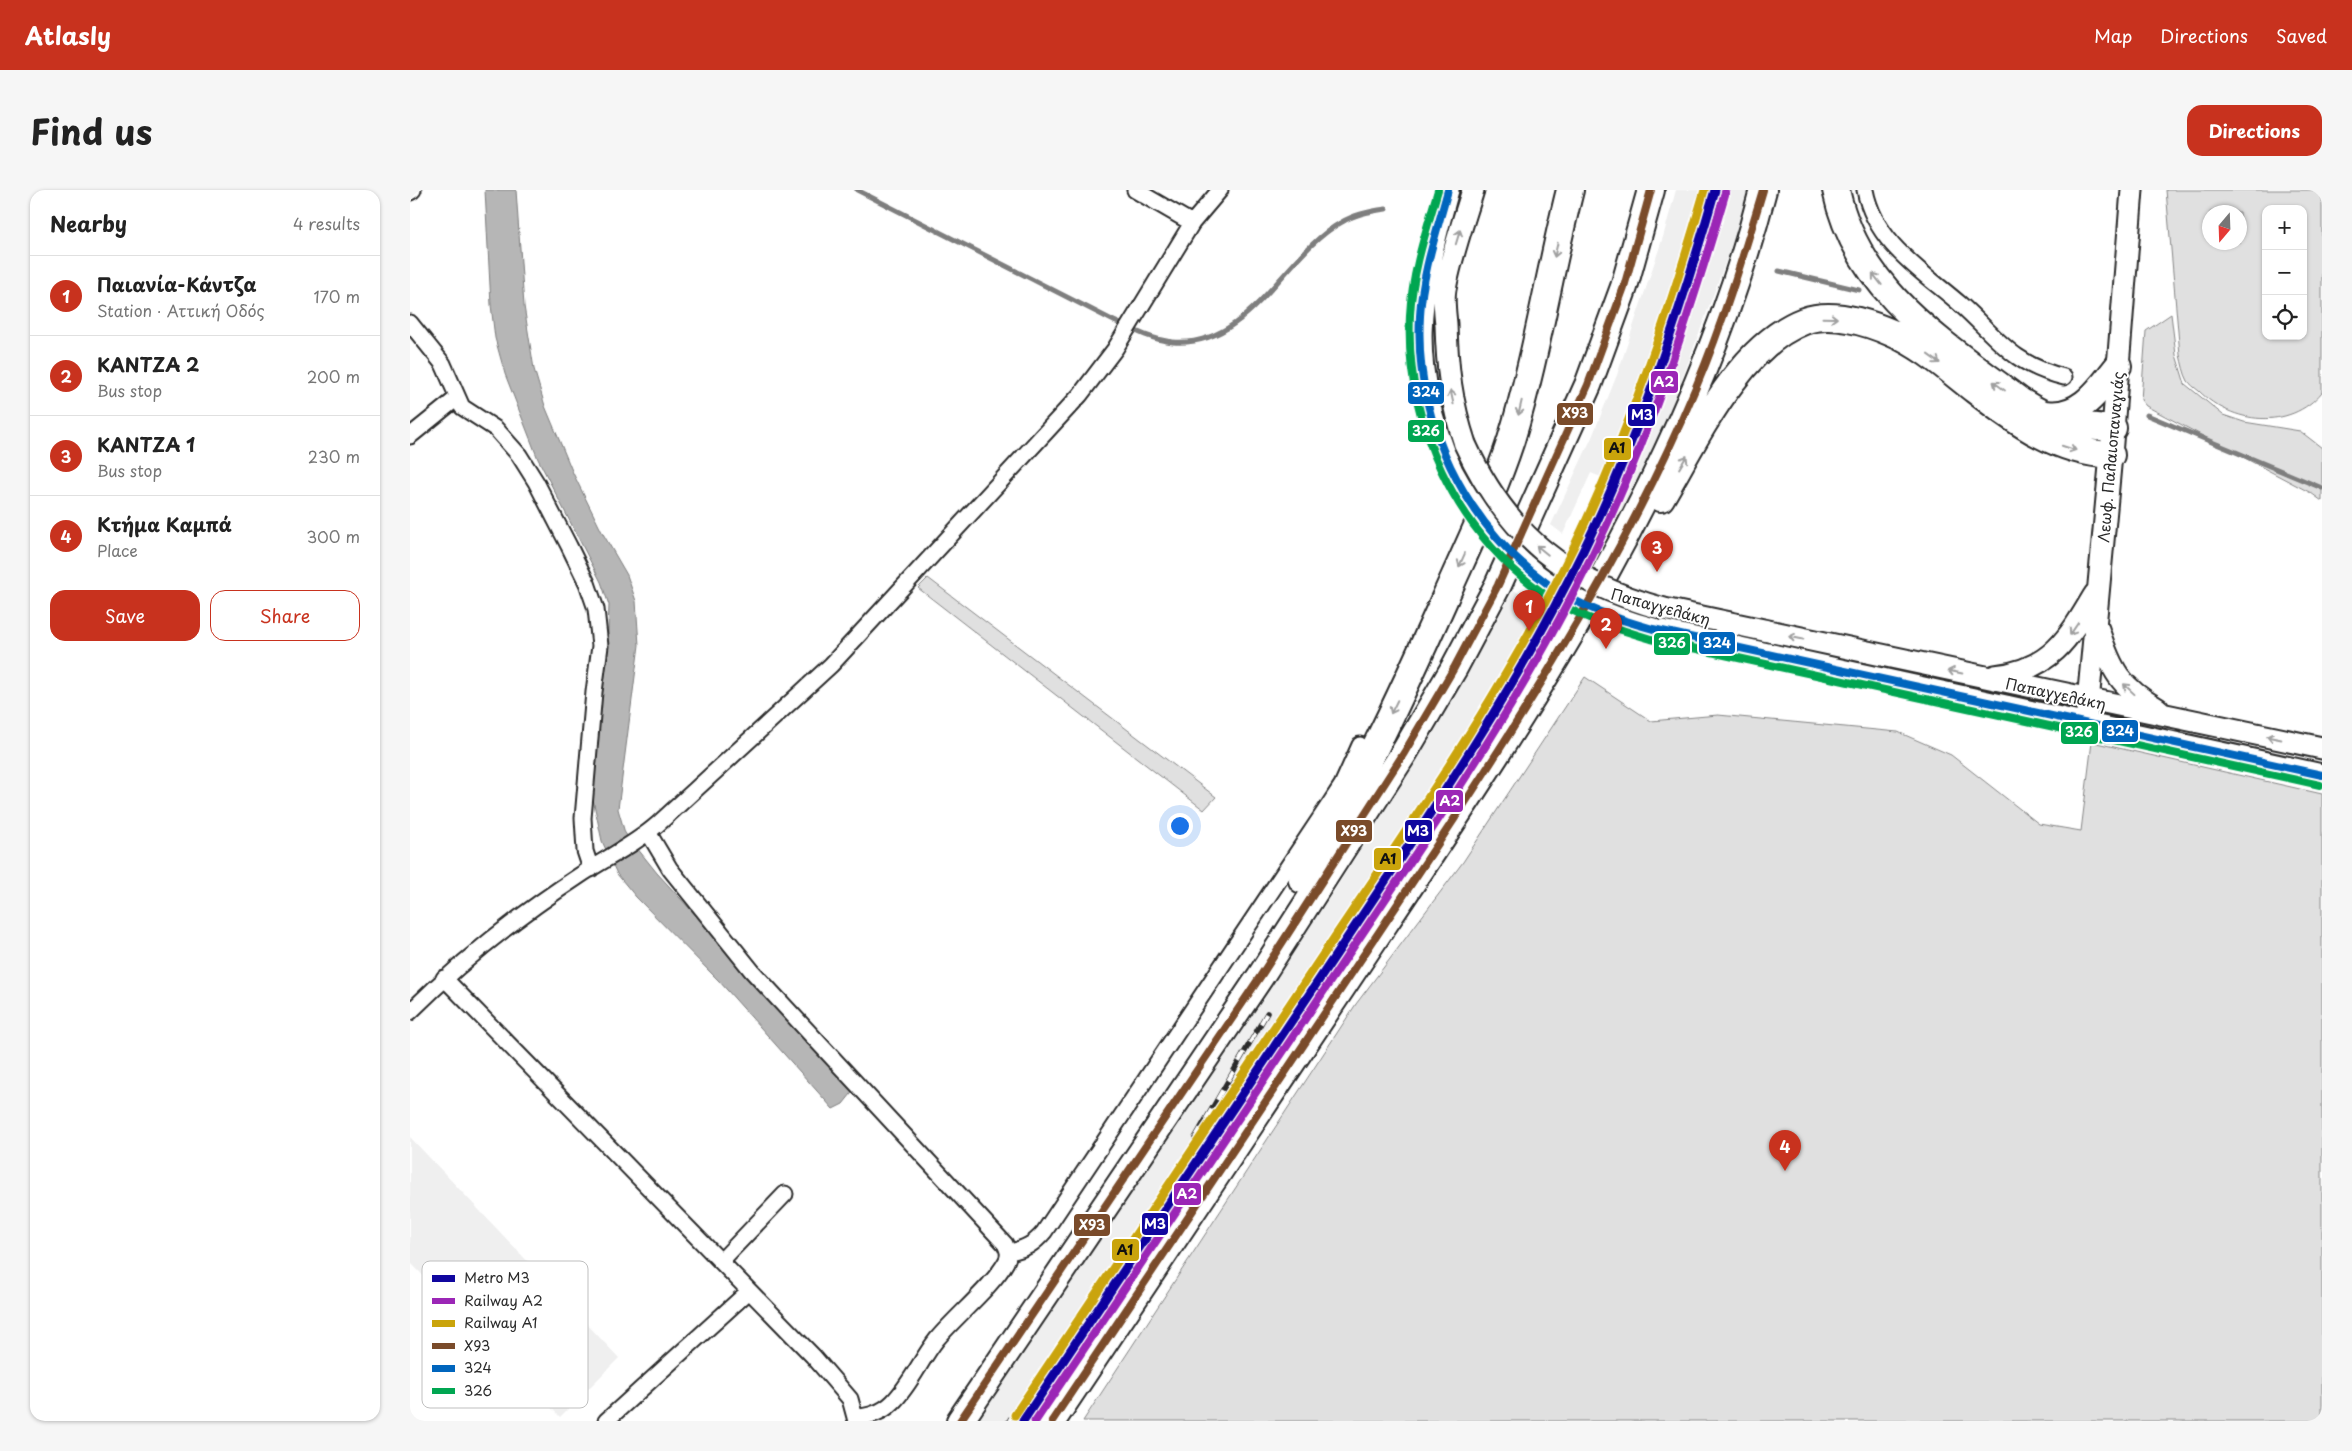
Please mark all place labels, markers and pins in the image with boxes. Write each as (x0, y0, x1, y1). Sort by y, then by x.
pin: 3 (1641, 531, 1673, 572)
pin: 1 (1513, 590, 1545, 631)
pin: 2 (1590, 608, 1622, 649)
pin: 4 (1769, 1130, 1801, 1171)

